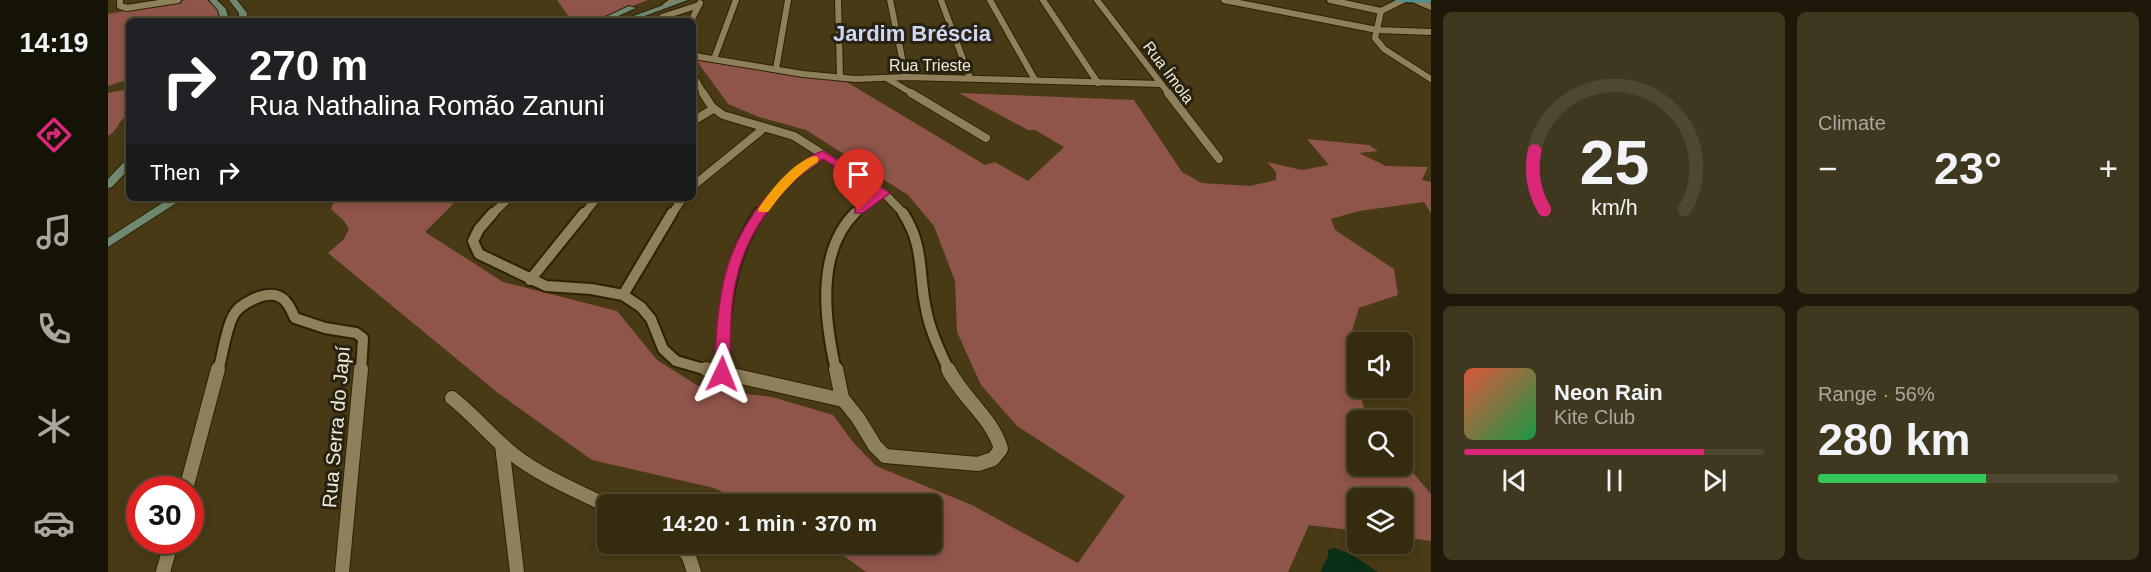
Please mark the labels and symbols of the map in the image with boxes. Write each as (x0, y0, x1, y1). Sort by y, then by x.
district label: Jardim Bréscia (833, 21, 992, 46)
street label: Rua Ímola (1140, 37, 1198, 107)
street label: Rua Trieste (889, 57, 971, 74)
pin (833, 149, 884, 211)
position arrow (690, 342, 754, 406)
street label: Rua Serra do Japí (318, 345, 354, 509)
speed limit sign: 30 (126, 476, 204, 554)

